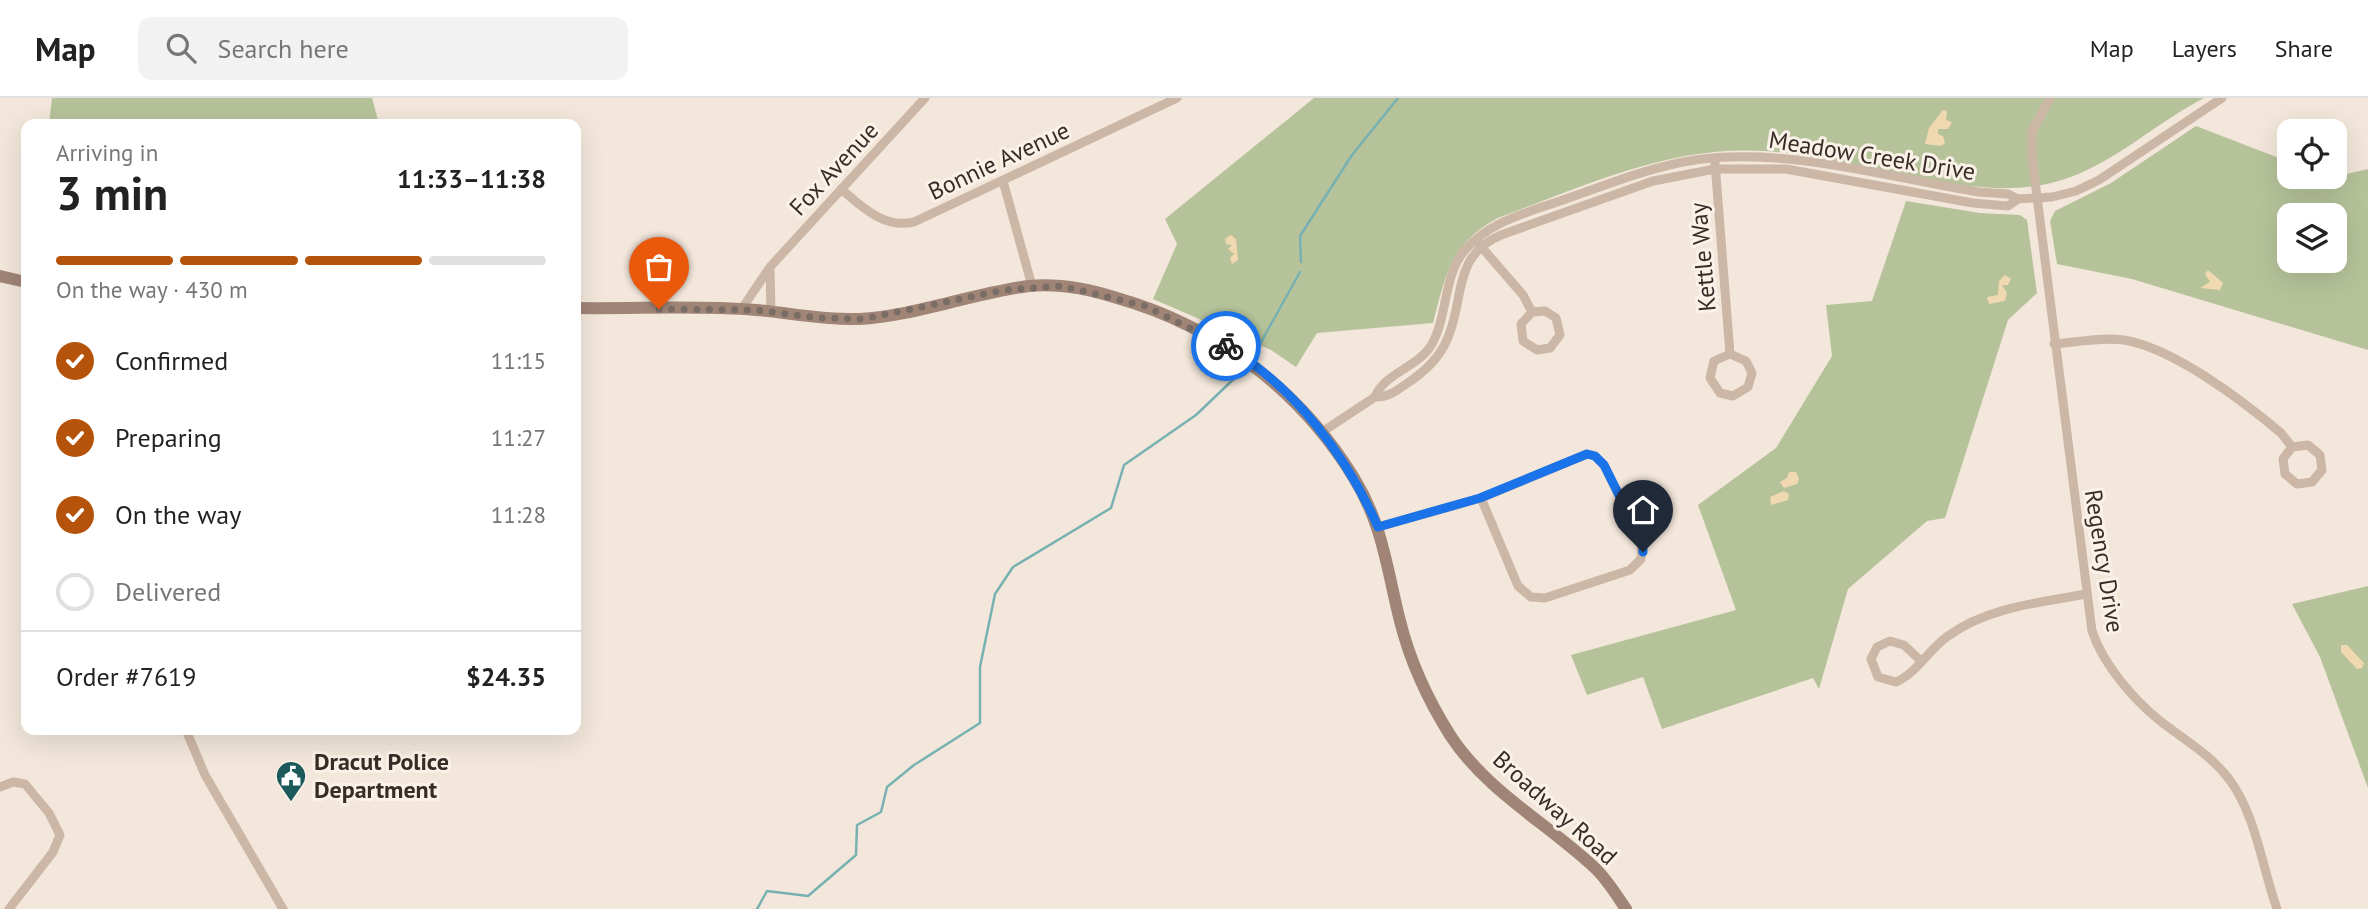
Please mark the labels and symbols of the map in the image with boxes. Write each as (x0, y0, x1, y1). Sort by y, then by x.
street label: Bonnie Avenue (923, 114, 1074, 207)
street label: Fox Avenue (782, 115, 885, 222)
street label: Meadow Creek Drive (1767, 124, 1978, 187)
street label: Kettle Way (1682, 201, 1723, 313)
pin (629, 237, 689, 309)
courier (1191, 311, 1261, 381)
pin (1613, 480, 1673, 552)
street label: Regency Drive (2078, 487, 2131, 635)
street label: Broadway Road (1487, 744, 1624, 872)
place label: Dracut Police Department (314, 746, 449, 805)
public building icon: Dracut Police Department (274, 759, 308, 803)

